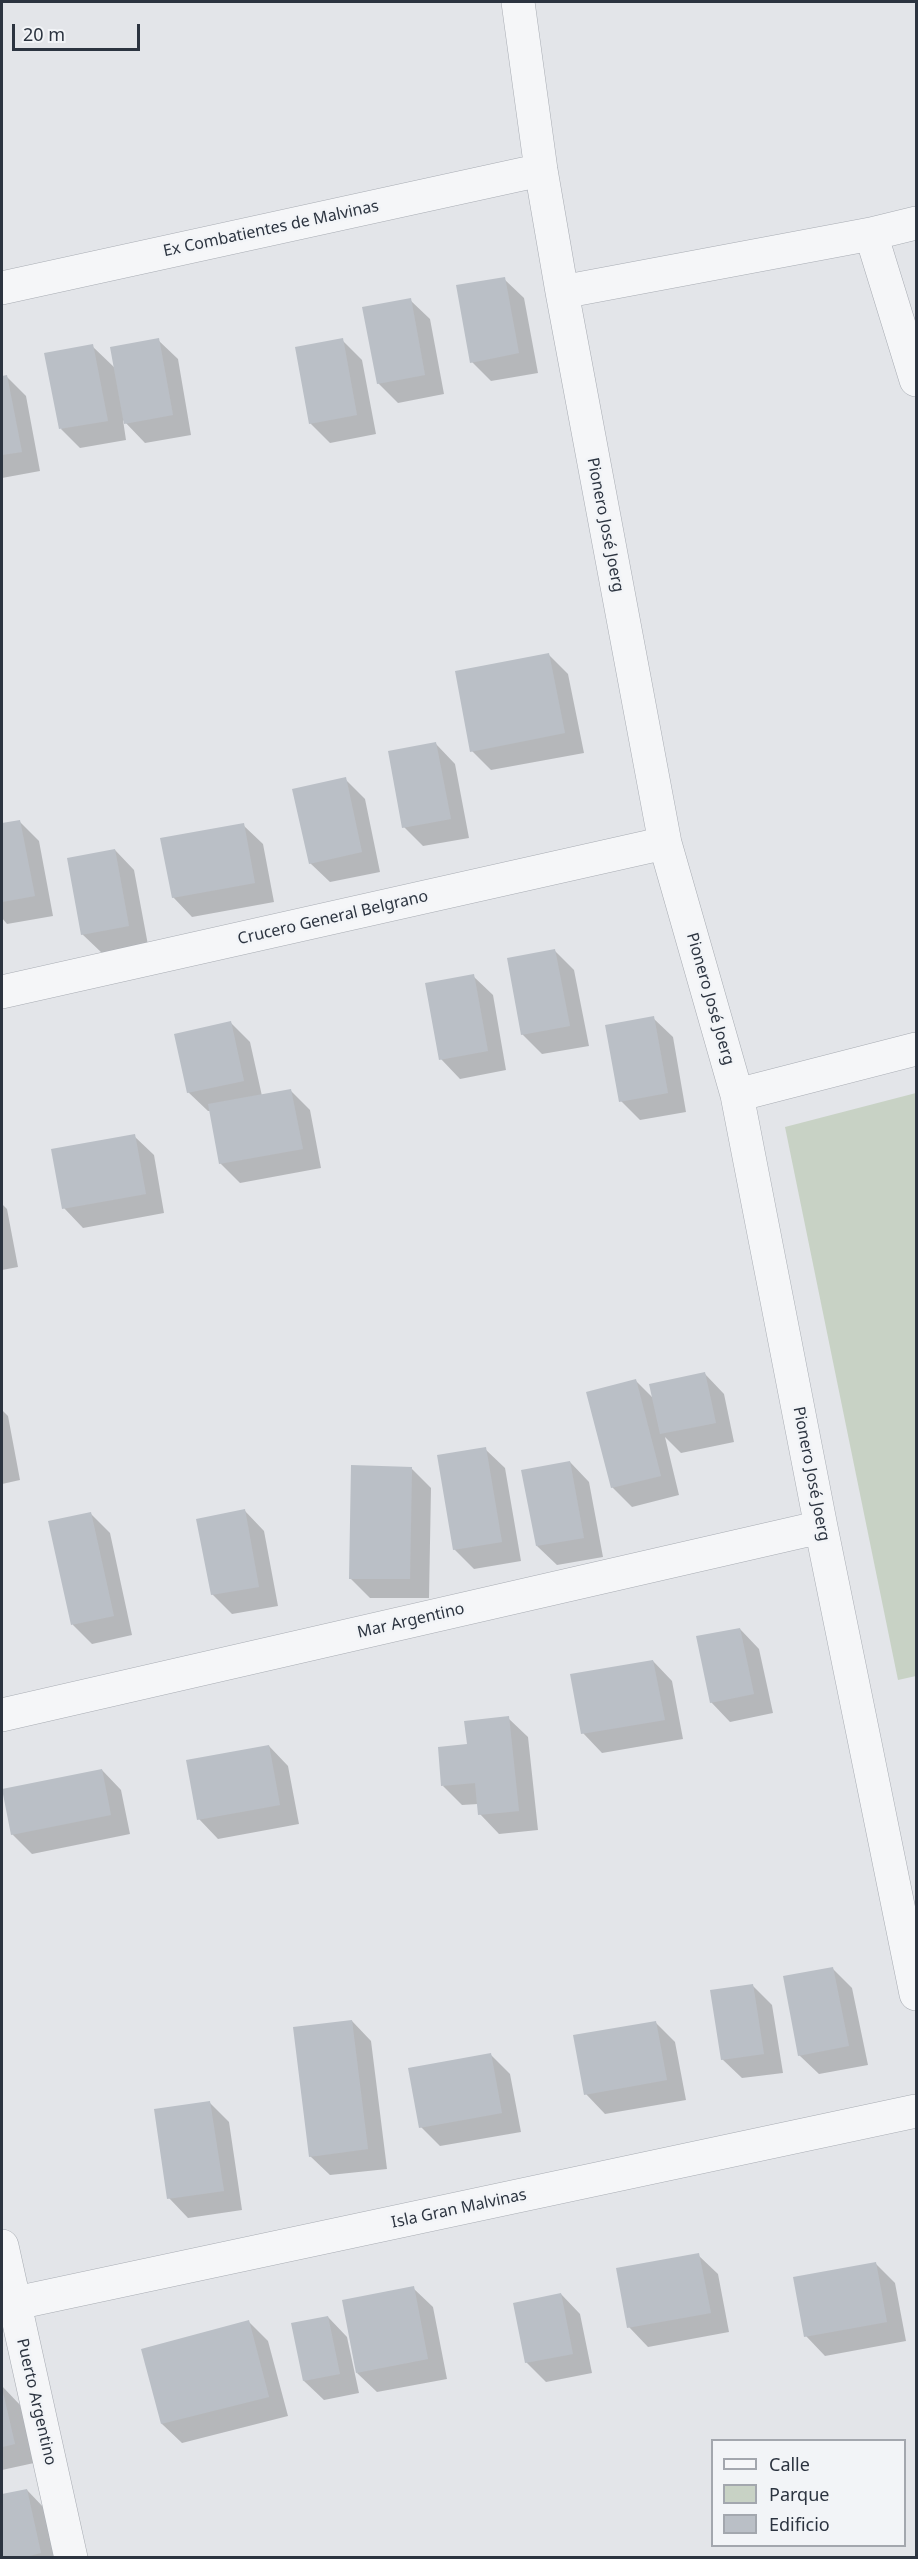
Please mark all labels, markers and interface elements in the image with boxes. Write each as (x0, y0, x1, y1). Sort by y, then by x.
scale bar (15, 12, 142, 50)
text: 20 m (23, 22, 65, 46)
street label: Ex Combatientes de Malvinas (161, 197, 381, 261)
street label: Pionero José Joerg (583, 456, 627, 594)
street label: Crucero General Belgrano (236, 887, 430, 949)
street label: Pionero José Joerg (682, 931, 738, 1067)
street label: Pionero José Joerg (789, 1405, 833, 1543)
street label: Mar Argentino (356, 1599, 466, 1643)
street label: Isla Gran Malvinas (390, 2185, 528, 2233)
street label: Puerto Argentino (12, 2337, 60, 2467)
legend (711, 2439, 906, 2547)
text: Calle (769, 2452, 810, 2476)
text: Parque (769, 2482, 829, 2506)
text: Edificio (769, 2512, 830, 2536)

